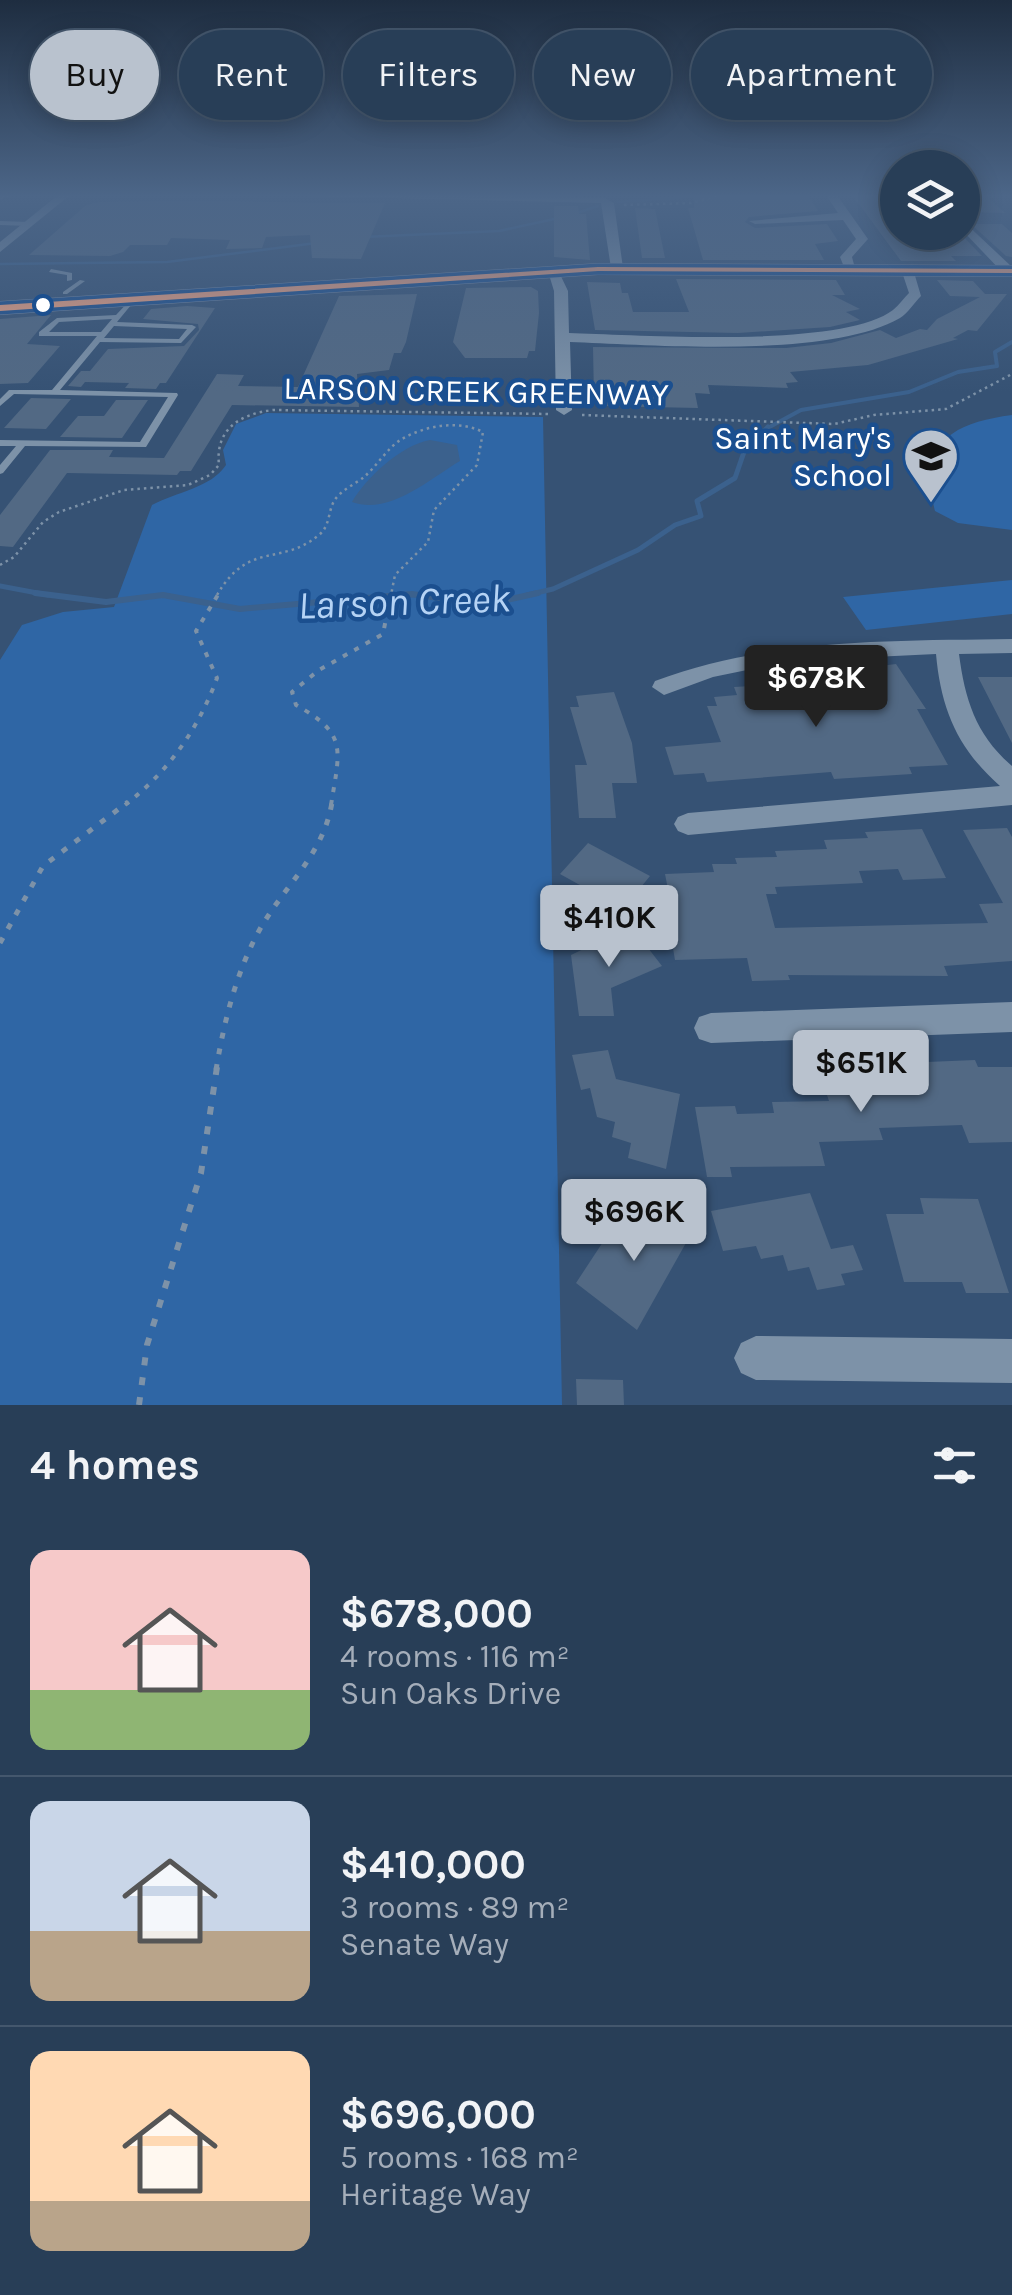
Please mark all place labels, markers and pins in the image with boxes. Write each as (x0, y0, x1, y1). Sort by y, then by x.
unlabelled marker (33, 295, 53, 315)
place label: Saint Mary's School (714, 420, 892, 494)
school or university icon: Saint Mary's School (901, 426, 961, 505)
pin: $678K (746, 645, 886, 730)
pin: $410K (539, 885, 679, 970)
pin: $651K (791, 1030, 931, 1115)
pin: $696K (564, 1179, 704, 1264)

